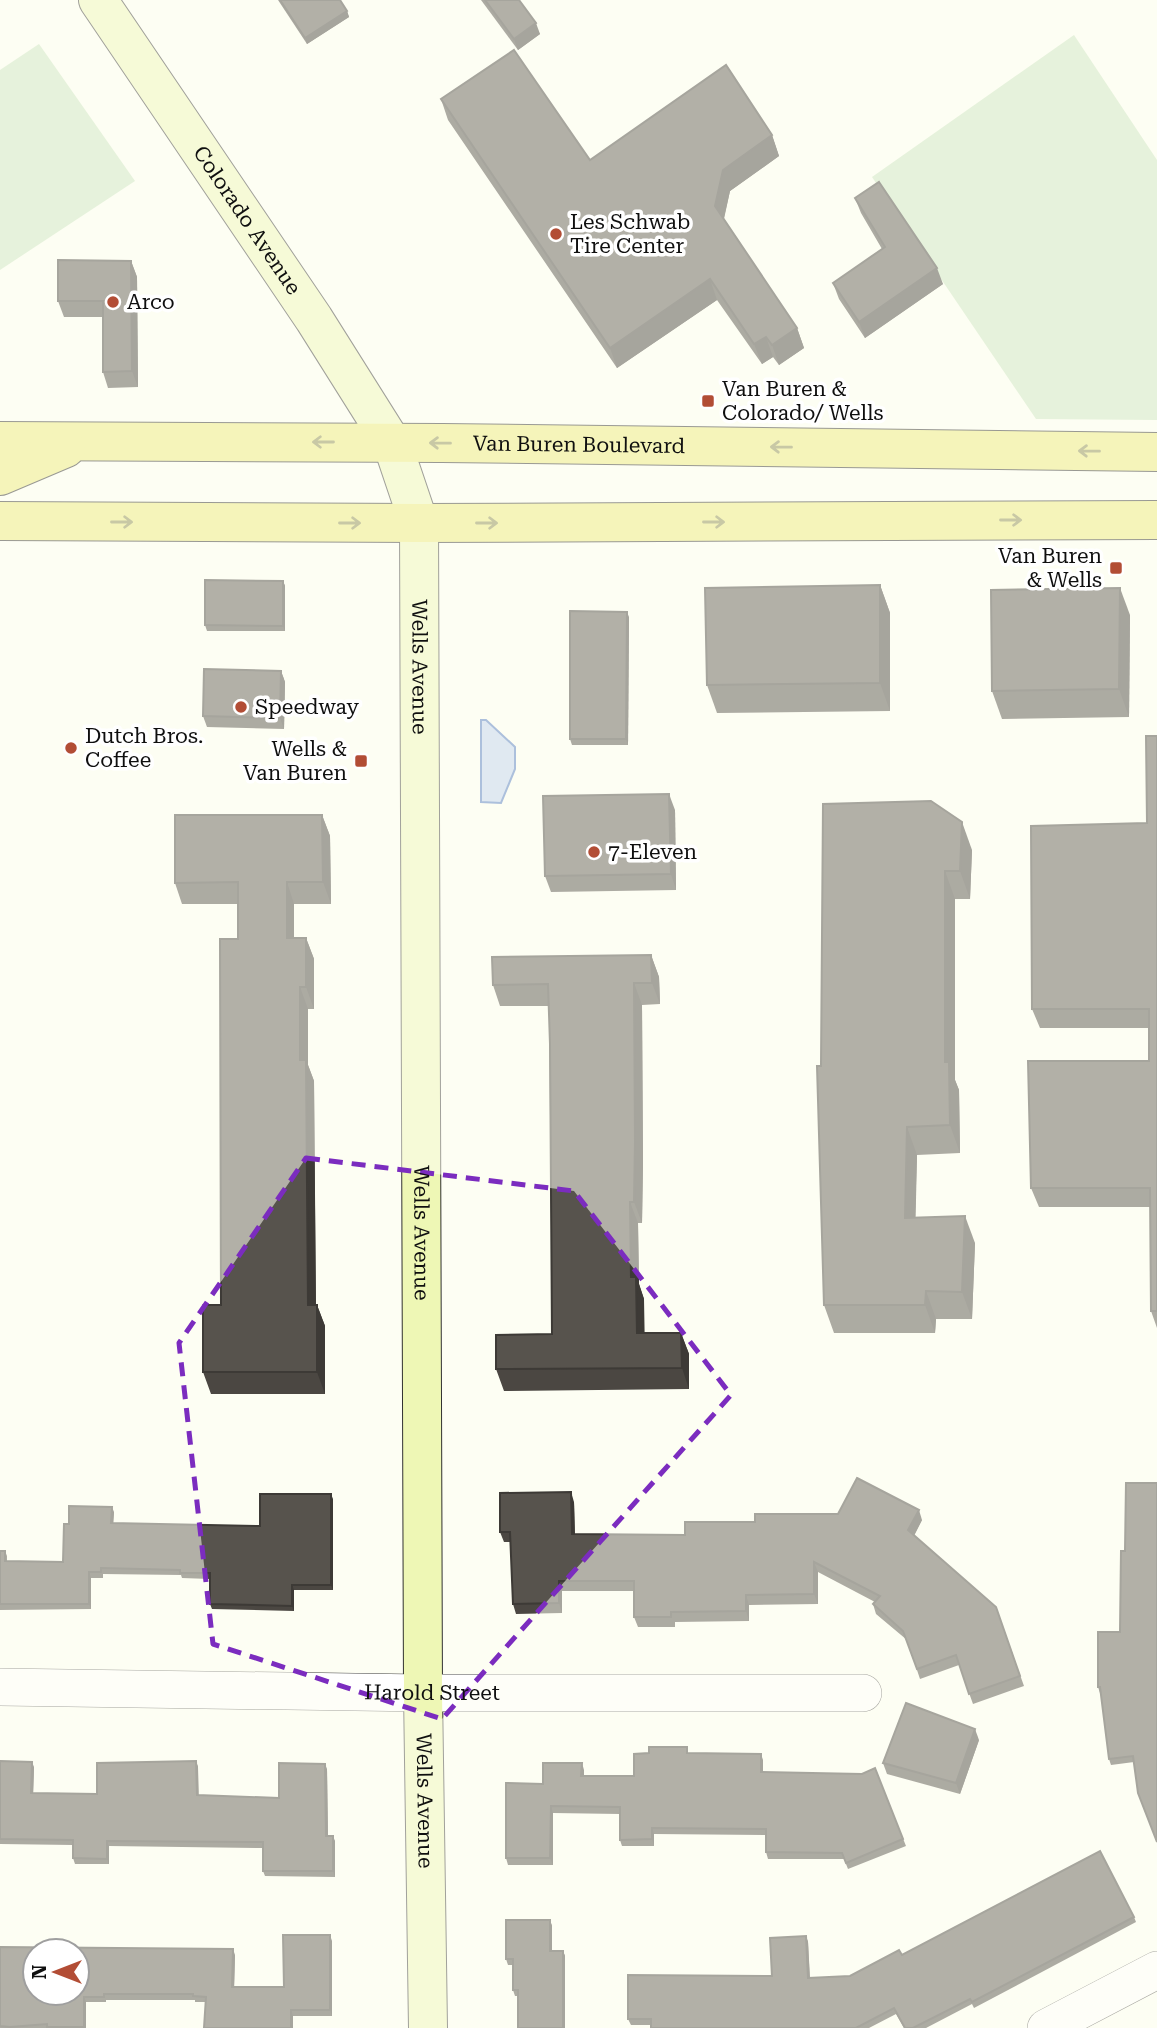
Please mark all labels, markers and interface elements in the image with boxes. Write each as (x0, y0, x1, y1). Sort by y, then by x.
street label: Colorado Avenue (188, 141, 306, 299)
place label: Les Schwab Tire Center (570, 210, 690, 258)
marker: Les Schwab Tire Center (548, 226, 564, 242)
place label: Arco (127, 290, 175, 314)
marker: Arco (105, 294, 121, 310)
place label: Van Buren & Colorado/ Wells (722, 377, 883, 425)
marker: Van Buren & Colorado/ Wells (700, 393, 716, 409)
street label: Van Buren Boulevard (473, 431, 686, 458)
one-way arrow (312, 435, 335, 449)
one-way arrow (429, 436, 452, 450)
one-way arrow (770, 441, 793, 454)
one-way arrow (1078, 444, 1101, 458)
one-way arrow (999, 513, 1022, 527)
one-way arrow (110, 515, 133, 529)
one-way arrow (703, 515, 726, 529)
one-way arrow (338, 516, 361, 530)
one-way arrow (475, 516, 498, 530)
place label: Van Buren & Wells (998, 544, 1102, 592)
marker: Van Buren & Wells (1108, 560, 1124, 576)
street label: Wells Avenue (407, 599, 432, 735)
place label: Speedway (255, 695, 359, 719)
marker: Speedway (233, 699, 249, 715)
place label: Dutch Bros. Coffee (85, 724, 203, 772)
place label: Wells & Van Buren (243, 737, 347, 785)
marker: Dutch Bros. Coffee (63, 740, 79, 756)
marker: Wells & Van Buren (353, 753, 369, 769)
place label: 7-Eleven (608, 840, 698, 864)
marker: 7-Eleven (586, 844, 602, 860)
street label: Wells Avenue (409, 1165, 434, 1301)
street label: Harold Street (364, 1680, 500, 1705)
street label: Wells Avenue (412, 1733, 438, 1869)
north arrow (21, 1937, 91, 2007)
text: N (28, 1964, 51, 1979)

